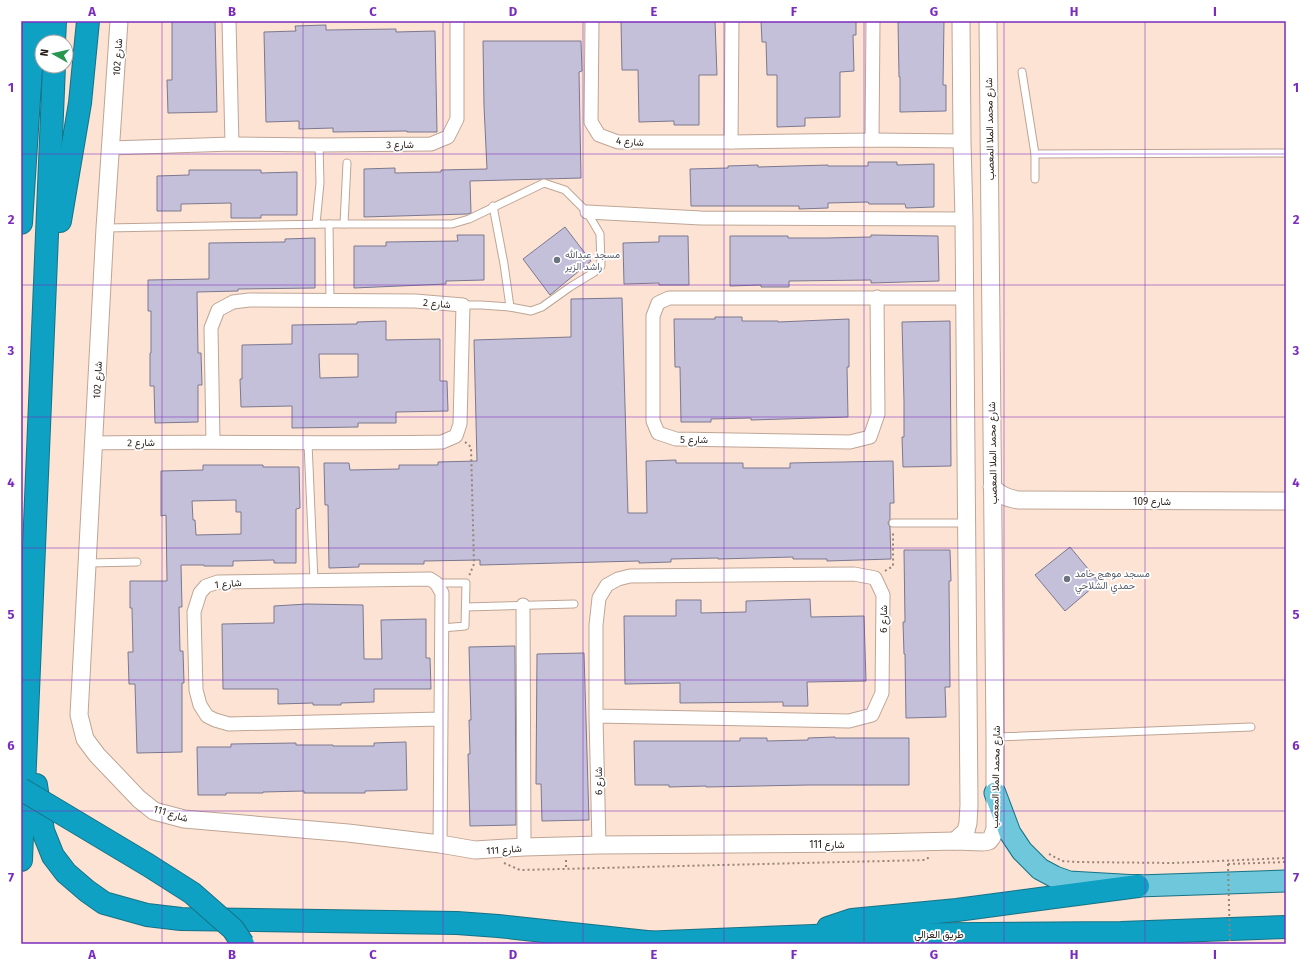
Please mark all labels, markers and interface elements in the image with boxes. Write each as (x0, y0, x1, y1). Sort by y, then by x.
text: A (87, 4, 96, 19)
text: B (228, 4, 236, 19)
text: C (369, 4, 377, 19)
text: D (509, 4, 518, 19)
text: E (651, 4, 658, 19)
text: F (791, 4, 798, 19)
text: G (930, 4, 938, 19)
text: H (1070, 4, 1078, 19)
text: I (1213, 4, 1217, 19)
north arrow (34, 34, 74, 74)
street label: شارع 102 (111, 38, 125, 76)
text: N (38, 48, 52, 57)
street label: شارع محمد الملا المعصب (983, 77, 997, 180)
text: 1 (8, 80, 14, 95)
text: 1 (1293, 80, 1299, 95)
street label: شارع 4 (615, 135, 644, 149)
street label: شارع 3 (386, 139, 414, 151)
text: 2 (8, 212, 15, 227)
text: 2 (1293, 212, 1300, 227)
place label: مسجد عبدالله راشد الزير (564, 249, 620, 273)
marker: مسجد عبدالله راشد الزير (552, 255, 562, 265)
street label: شارع 2 (423, 297, 451, 311)
text: 3 (7, 343, 15, 358)
text: 3 (1292, 343, 1300, 358)
street label: شارع 102 (91, 361, 105, 399)
street label: شارع محمد الملا المعصب (986, 401, 1000, 504)
street label: شارع 5 (680, 434, 708, 446)
street label: شارع 2 (127, 437, 155, 449)
text: 4 (7, 475, 15, 490)
text: 4 (1292, 475, 1300, 490)
street label: شارع 109 (1133, 496, 1171, 508)
place label: مسجد موهج حامد حمدي الشلاحي (1075, 568, 1150, 594)
marker: مسجد موهج حامد حمدي الشلاحي (1062, 574, 1072, 584)
street label: شارع 1 (214, 577, 242, 591)
street label: شارع 6 (878, 605, 890, 633)
text: 5 (8, 607, 15, 622)
text: 5 (1293, 607, 1300, 622)
street label: شارع محمد الملا المعصب (989, 725, 1003, 828)
text: 6 (7, 738, 15, 753)
text: 6 (1292, 738, 1300, 753)
street label: شارع 6 (593, 767, 605, 795)
street label: شارع 111 (152, 803, 190, 825)
street label: شارع 111 (809, 839, 845, 851)
street label: شارع 111 (486, 843, 522, 857)
text: 7 (8, 870, 14, 885)
text: 7 (1293, 870, 1299, 885)
street label: طريق الغزالي (914, 929, 964, 943)
text: A (87, 947, 96, 962)
text: B (228, 947, 236, 962)
text: C (369, 947, 377, 962)
text: D (509, 947, 518, 962)
text: E (651, 947, 658, 962)
text: F (791, 947, 798, 962)
text: G (930, 947, 938, 962)
text: H (1070, 947, 1078, 962)
text: I (1213, 947, 1217, 962)

